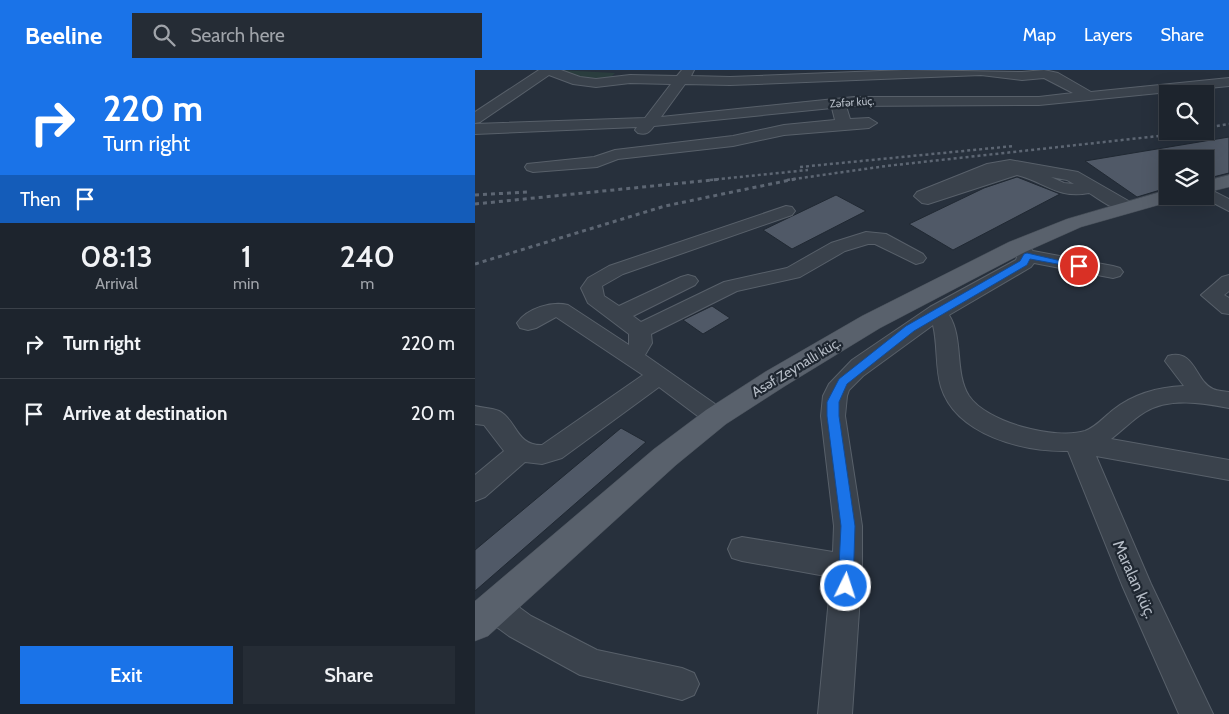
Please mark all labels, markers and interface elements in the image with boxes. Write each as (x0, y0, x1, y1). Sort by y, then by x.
search box (132, 13, 482, 58)
text: Beeline (25, 21, 102, 50)
icon: search (150, 21, 178, 49)
text: Search here (190, 24, 285, 47)
text: Map (1023, 24, 1056, 46)
text: Layers (1084, 24, 1133, 46)
text: Share (1161, 24, 1204, 46)
map controls (1159, 85, 1214, 205)
button: search (1159, 85, 1214, 140)
text: 220 m (103, 87, 203, 130)
icon: right (20, 90, 85, 155)
street label: Zəfər küç. (829, 93, 875, 111)
text: Turn right (103, 130, 190, 157)
button: layers (1159, 150, 1214, 205)
icon: arrive (71, 185, 99, 213)
text: Then (20, 188, 61, 211)
text: 08:13 (80, 238, 153, 275)
text: 1 (241, 238, 252, 275)
text: 240 (340, 238, 395, 275)
pin (1058, 245, 1100, 287)
icon: arrive (1065, 252, 1093, 280)
text: Arrival (95, 274, 138, 293)
text: min (233, 274, 259, 293)
text: m (360, 274, 374, 293)
icon: right (20, 330, 48, 358)
text: Turn right (63, 332, 141, 355)
text: 220 m (401, 332, 455, 355)
street label: Asəf Zeynallı küç. (748, 333, 844, 401)
icon: arrive (20, 400, 48, 428)
text: Arrive at destination (63, 402, 227, 425)
text: 20 m (411, 402, 455, 425)
street label: Maralan küç. (1109, 537, 1160, 621)
position arrow (819, 559, 871, 611)
button: Exit (20, 646, 233, 704)
button: Share (243, 646, 455, 704)

